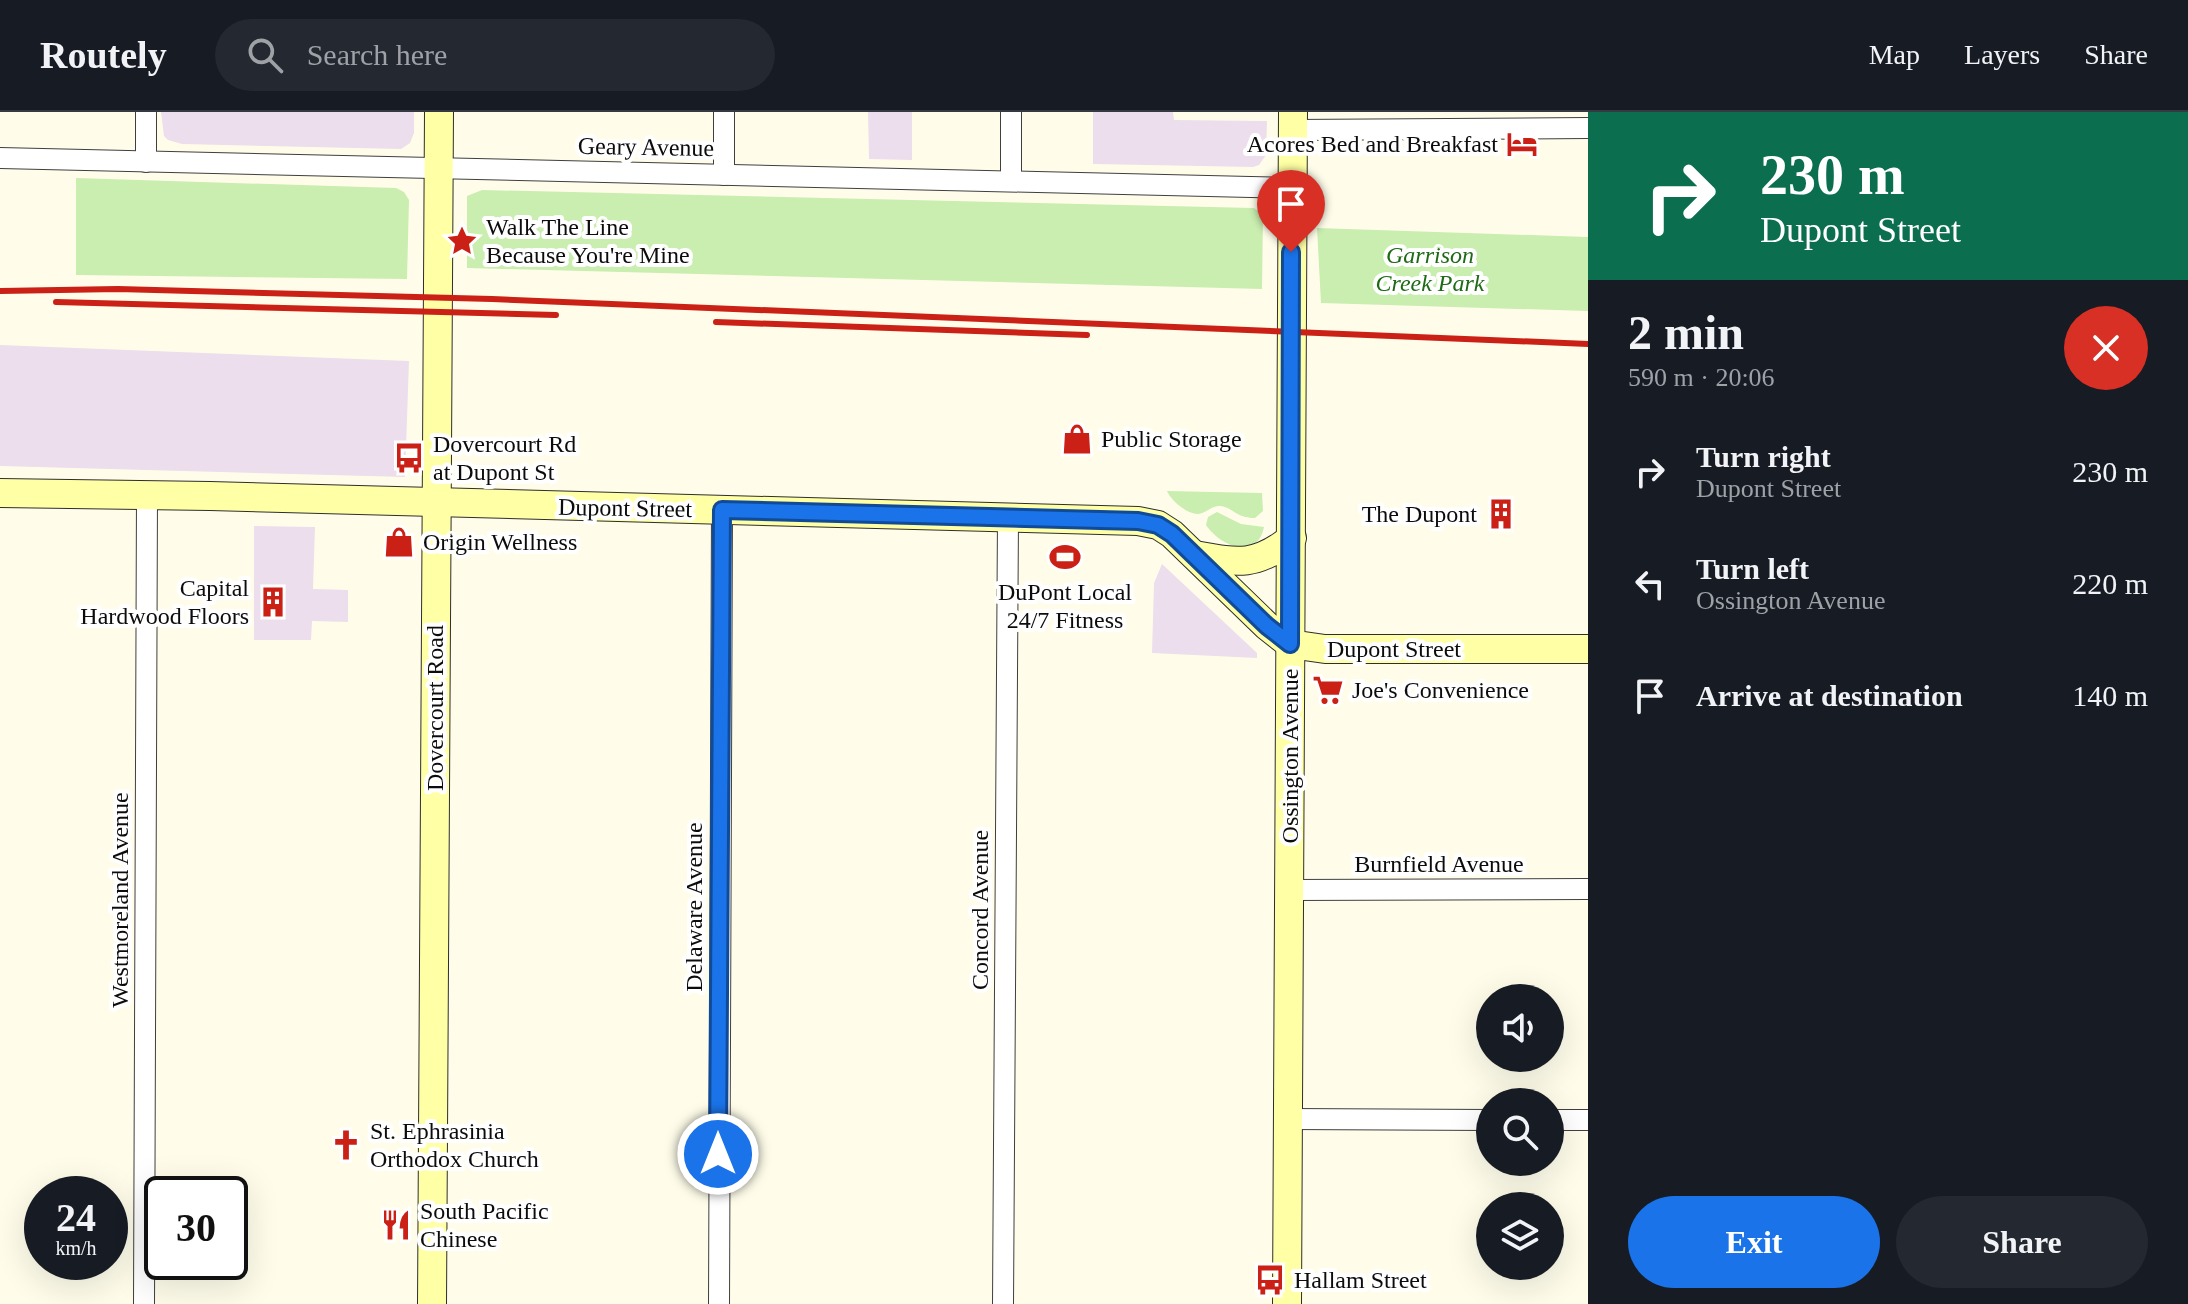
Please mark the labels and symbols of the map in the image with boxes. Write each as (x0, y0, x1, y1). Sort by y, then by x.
hotel icon: Acores Bed and Breakfast (1505, 127, 1539, 161)
place label: Acores Bed and Breakfast (1247, 131, 1498, 157)
street label: Geary Avenue (578, 133, 714, 161)
pin (1257, 170, 1325, 252)
place label: Walk The Line Because You're Mine (486, 214, 690, 268)
place icon: Walk The Line Because You're Mine (445, 224, 479, 258)
park label: Garrison Creek Park (1375, 242, 1485, 296)
shop icon: Public Storage (1060, 422, 1094, 456)
place label: Public Storage (1101, 426, 1242, 452)
place label: Dovercourt Rd at Dupont St (433, 431, 576, 485)
bus stop icon: Dovercourt Rd at Dupont St (392, 441, 426, 475)
street label: Dupont Street (558, 494, 693, 522)
building icon: The Dupont (1484, 497, 1518, 531)
place label: The Dupont (1362, 501, 1477, 527)
shop icon: Origin Wellness (382, 525, 416, 559)
place label: Origin Wellness (423, 529, 577, 555)
sports icon: DuPont Local 24/7 Fitness (1048, 540, 1082, 574)
place label: Capital Hardwood Floors (80, 575, 249, 629)
place label: DuPont Local 24/7 Fitness (998, 579, 1132, 633)
building icon: Capital Hardwood Floors (256, 585, 290, 619)
street label: Dovercourt Road (422, 625, 448, 791)
street label: Dupont Street (1327, 636, 1461, 662)
street label: Ossington Avenue (1277, 669, 1303, 843)
supermarket icon: Joe's Convenience (1311, 673, 1345, 707)
place label: Joe's Convenience (1352, 677, 1529, 703)
street label: Westmoreland Avenue (107, 792, 133, 1008)
street label: Delaware Avenue (681, 822, 707, 992)
street label: Concord Avenue (967, 830, 993, 990)
street label: Burnfield Avenue (1354, 851, 1524, 877)
position arrow (676, 1112, 760, 1196)
place label: St. Ephrasinia Orthodox Church (370, 1118, 539, 1172)
church icon: St. Ephrasinia Orthodox Church (329, 1128, 363, 1162)
speed limit sign: 30 (144, 1176, 248, 1280)
place label: South Pacific Chinese (420, 1198, 549, 1252)
restaurant icon: South Pacific Chinese (379, 1208, 413, 1242)
bus stop icon: Hallam Street (1253, 1263, 1287, 1297)
place label: Hallam Street (1294, 1267, 1427, 1293)

